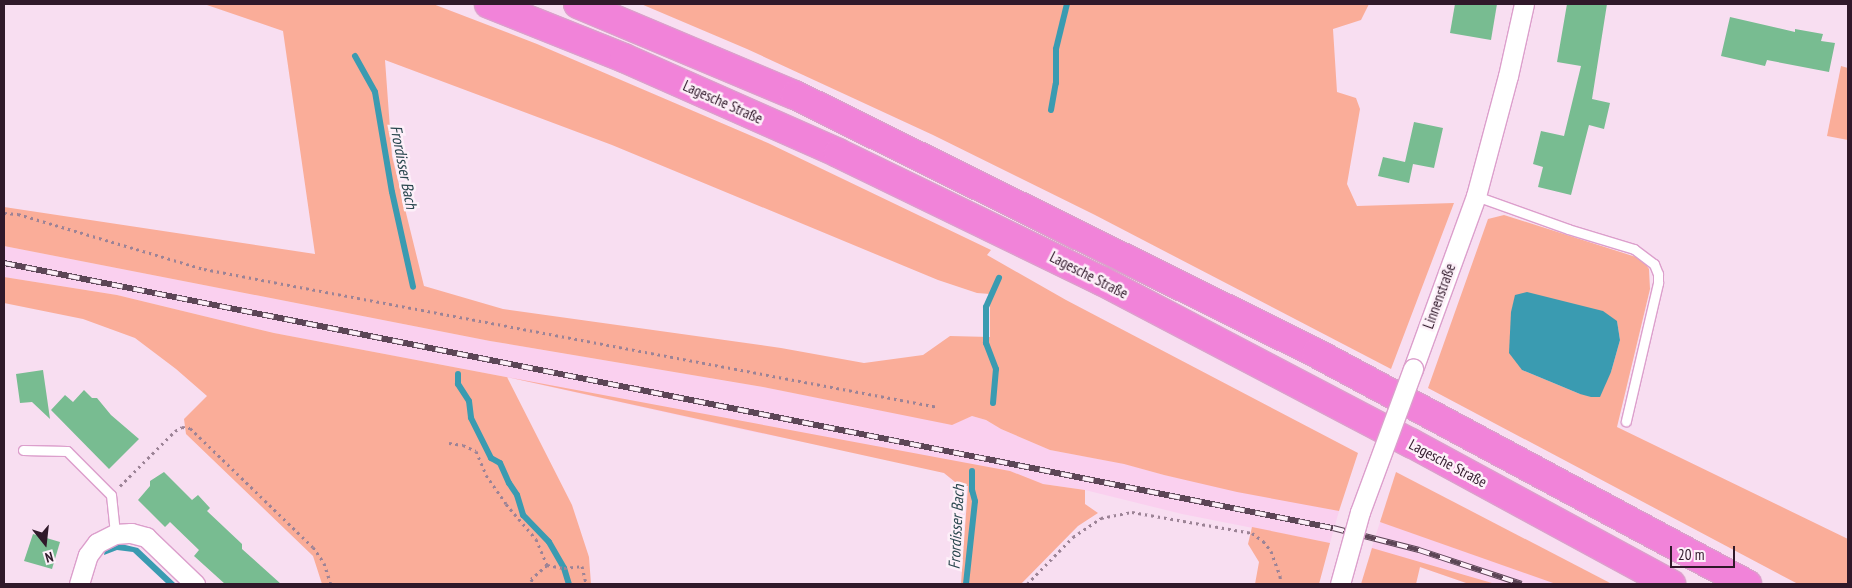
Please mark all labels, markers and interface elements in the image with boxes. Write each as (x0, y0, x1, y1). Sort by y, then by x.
street label: Lagesche Straße (680, 76, 766, 128)
water label: Frordisser Bach (387, 124, 421, 210)
street label: Lagesche Straße (1047, 248, 1131, 302)
street label: Linnenstraße (1419, 261, 1459, 331)
street label: Lagesche Straße (1406, 435, 1490, 491)
water label: Frordisser Bach (944, 484, 968, 570)
north arrow (20, 518, 70, 568)
scale bar (1672, 536, 1737, 568)
text: 20 m (1678, 545, 1704, 564)
text: N (43, 548, 55, 567)

